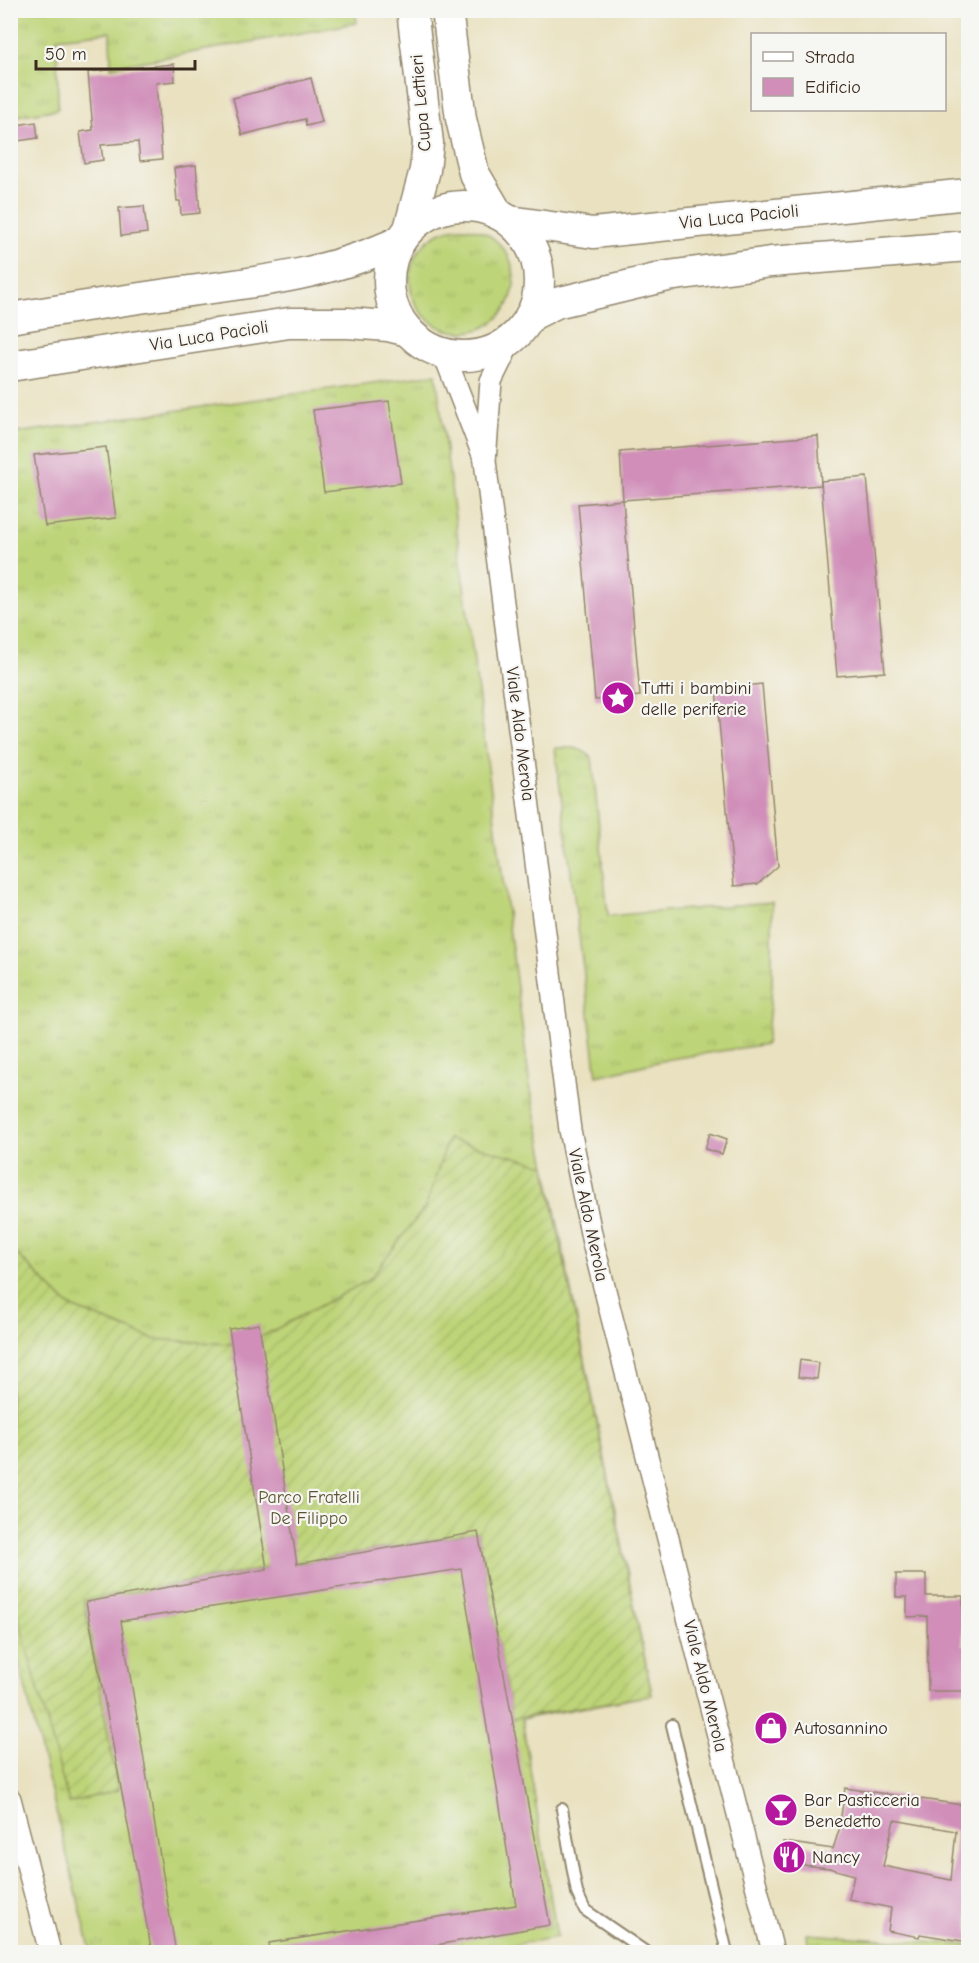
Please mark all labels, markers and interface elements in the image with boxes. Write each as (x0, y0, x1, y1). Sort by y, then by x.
scale bar (36, 33, 195, 71)
legend (751, 33, 946, 111)
text: 50 m (45, 44, 87, 65)
text: Strada (805, 47, 855, 68)
street label: Cupa Lettieri (406, 54, 436, 152)
text: Edificio (805, 77, 861, 98)
street label: Via Luca Pacioli (678, 200, 800, 234)
street label: Via Luca Pacioli (148, 316, 270, 356)
street label: Viale Aldo Merola (501, 666, 539, 802)
place label: Tutti i bambini delle periferie (641, 678, 752, 720)
place icon: Tutti i bambini delle periferie (600, 680, 636, 716)
street label: Viale Aldo Merola (564, 1147, 612, 1283)
park label: Parco Fratelli De Filippo (258, 1487, 360, 1529)
street label: Viale Aldo Merola (678, 1618, 732, 1754)
shop icon: Autosannino (753, 1710, 789, 1746)
place label: Autosannino (794, 1718, 888, 1739)
place label: Bar Pasticceria Benedetto (804, 1790, 920, 1832)
bar icon: Bar Pasticceria Benedetto (763, 1792, 799, 1828)
restaurant icon: Nancy (771, 1839, 807, 1875)
place label: Nancy (812, 1847, 861, 1868)

